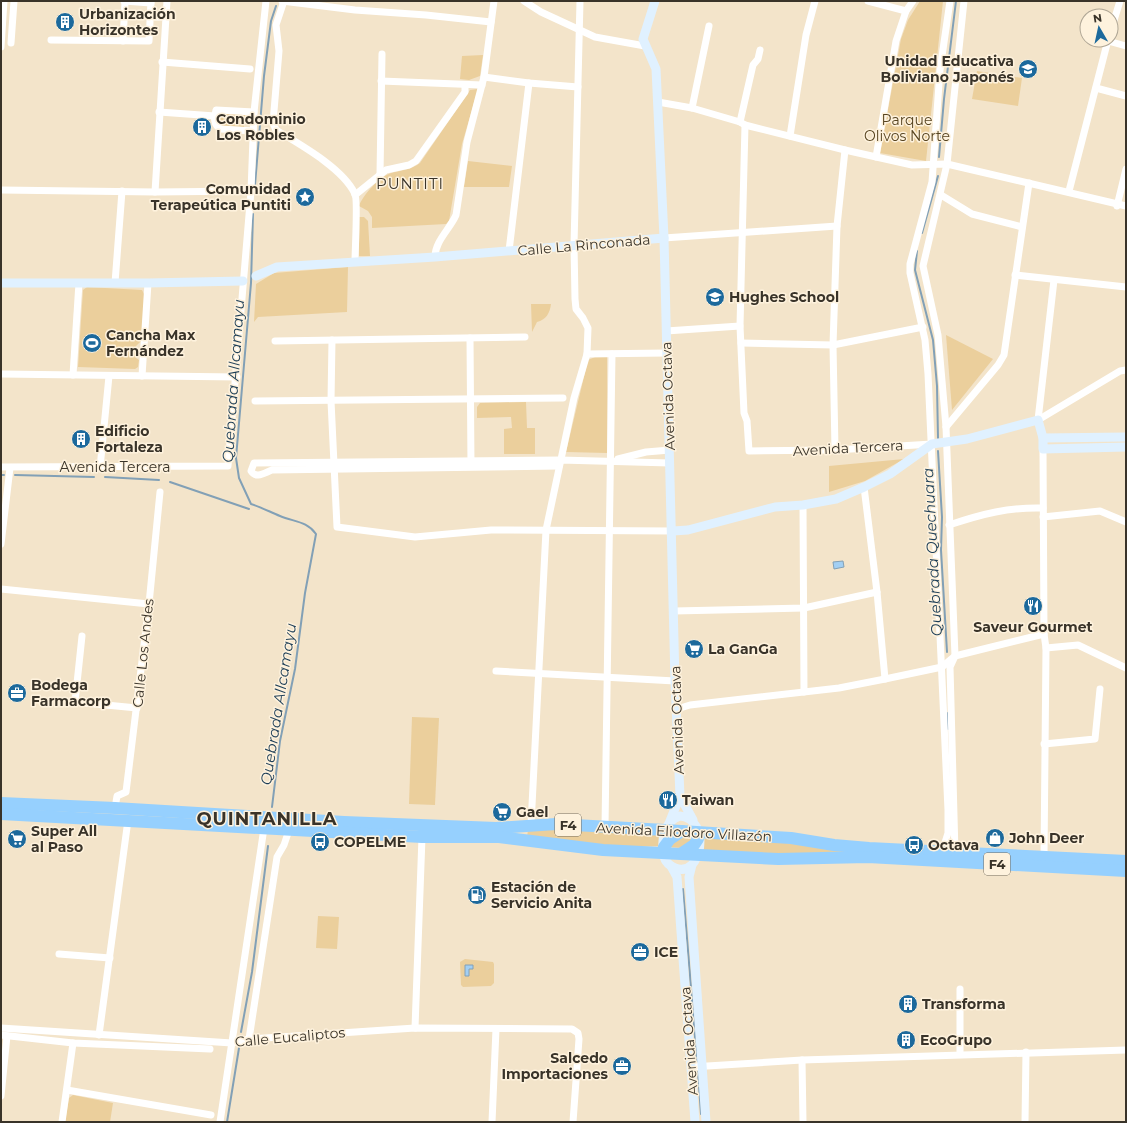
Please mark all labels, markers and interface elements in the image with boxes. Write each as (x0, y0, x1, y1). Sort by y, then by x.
place label: Urbanización Horizontes (79, 5, 176, 39)
north arrow (1079, 8, 1119, 48)
building icon: Urbanización Horizontes (54, 11, 76, 33)
text: N (1092, 11, 1103, 26)
place label: Unidad Educativa Boliviano Japonés (881, 52, 1015, 86)
school or university icon: Unidad Educativa Boliviano Japonés (1017, 58, 1039, 80)
place label: Condominio Los Robles (216, 110, 306, 144)
park label: Parque Olivos Norte (864, 111, 950, 145)
building icon: Condominio Los Robles (191, 116, 213, 138)
district label: PUNTITI (376, 174, 444, 193)
place label: Comunidad Terapeútica Puntiti (151, 180, 291, 214)
place icon: Comunidad Terapeútica Puntiti (294, 186, 316, 208)
street label: Calle La Rinconada (517, 230, 651, 260)
school or university icon: Hughes School (704, 286, 726, 308)
place label: Hughes School (729, 288, 839, 306)
water label: Quebrada Allcamayu (218, 299, 248, 463)
place label: Cancha Max Fernández (106, 326, 196, 360)
sports icon: Cancha Max Fernández (81, 332, 103, 354)
street label: Avenida Octava (657, 341, 679, 451)
place label: Edificio Fortaleza (95, 422, 163, 456)
building icon: Edificio Fortaleza (70, 428, 92, 450)
street label: Avenida Tercera (792, 436, 904, 460)
street label: Avenida Tercera (60, 458, 170, 476)
water label: Quebrada Quechuara (918, 467, 946, 637)
restaurant icon: Saveur Gourmet (1022, 595, 1044, 617)
street label: Calle Los Andes (128, 597, 158, 708)
place label: Saveur Gourmet (973, 618, 1093, 636)
water label: Quebrada Allcamayu (256, 622, 300, 786)
supermarket icon: La GanGa (683, 638, 705, 660)
place label: La GanGa (708, 640, 778, 658)
street label: Avenida Octava (666, 665, 688, 775)
place label: Bodega Farmacorp (31, 676, 111, 710)
office icon: Bodega Farmacorp (6, 682, 28, 704)
restaurant icon: Taiwan (657, 789, 679, 811)
place label: Taiwan (682, 791, 734, 809)
supermarket icon: Gael (491, 801, 513, 823)
place label: Gael (516, 803, 549, 821)
district label: QUINTANILLA (196, 808, 338, 830)
road number: F4 (555, 814, 581, 836)
street label: Avenida Eliodoro Villazón (595, 818, 773, 846)
place label: Super All al Paso (31, 822, 97, 856)
shop icon: John Deer (984, 827, 1006, 849)
supermarket icon: Super All al Paso (6, 828, 28, 850)
place label: John Deer (1008, 829, 1084, 847)
bus stop icon: COPELME (309, 831, 331, 853)
place label: COPELME (334, 833, 406, 851)
bus stop icon: Octava (903, 834, 925, 856)
place label: Octava (928, 836, 979, 854)
road number: F4 (984, 853, 1010, 875)
place label: Estación de Servicio Anita (491, 878, 592, 912)
fuel station icon: Estación de Servicio Anita (466, 884, 488, 906)
office icon: ICE (629, 941, 651, 963)
place label: ICE (654, 943, 678, 961)
street label: Avenida Octava (676, 986, 702, 1096)
building icon: Transforma (897, 993, 919, 1015)
place label: Transforma (922, 995, 1006, 1013)
street label: Calle Eucaliptos (234, 1023, 346, 1051)
building icon: EcoGrupo (895, 1029, 917, 1051)
place label: EcoGrupo (920, 1031, 992, 1049)
place label: Salcedo Importaciones (502, 1049, 609, 1083)
office icon: Salcedo Importaciones (611, 1055, 633, 1077)

